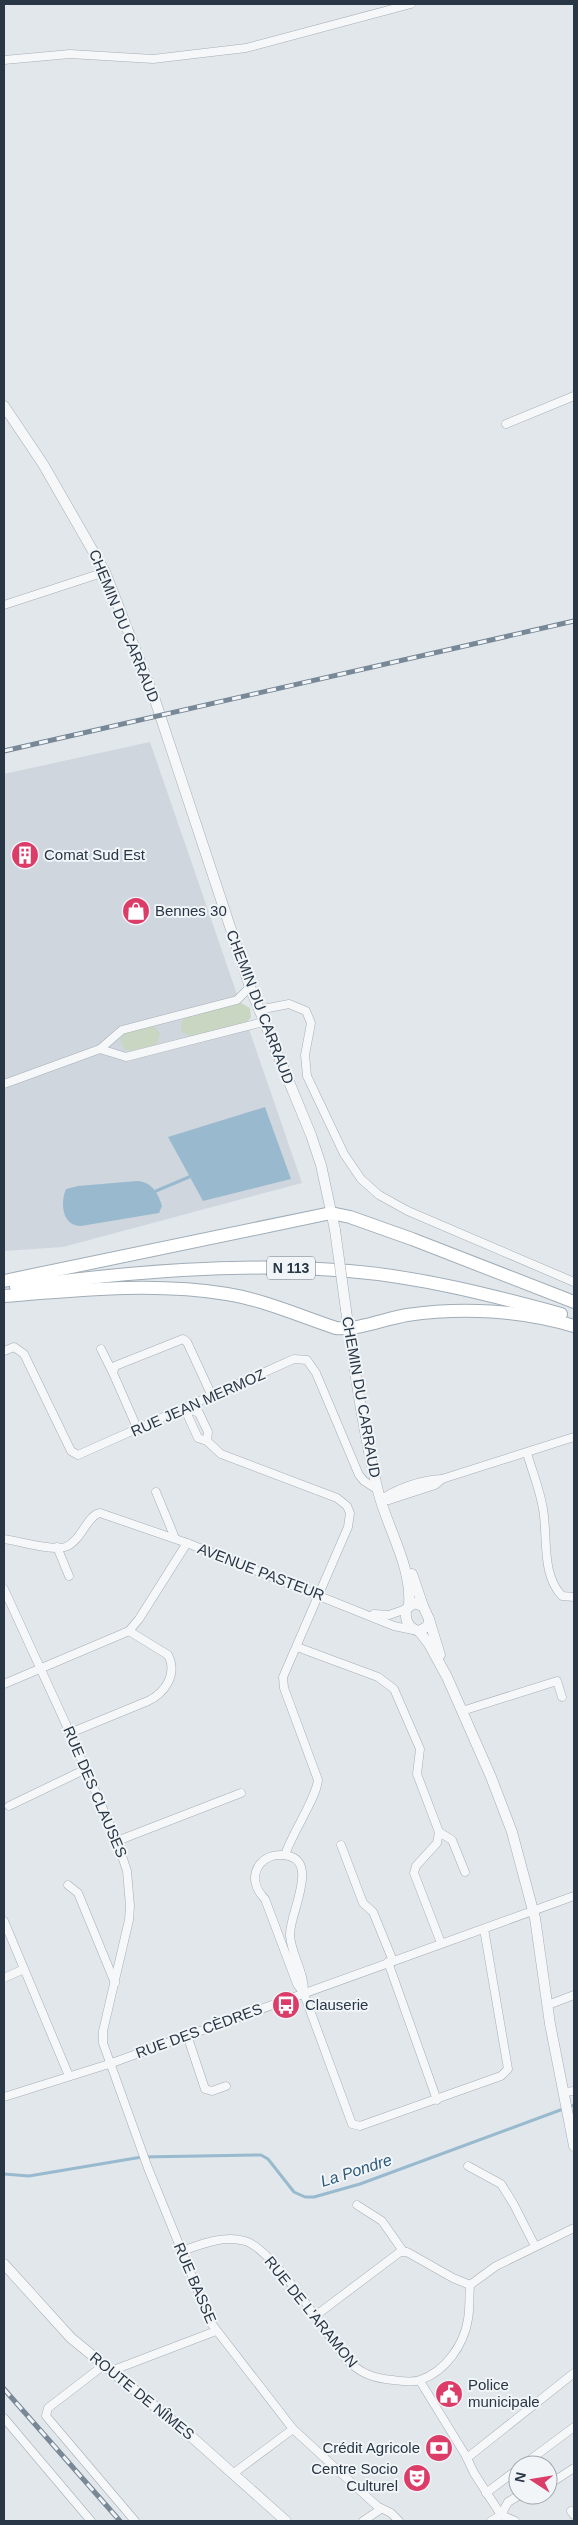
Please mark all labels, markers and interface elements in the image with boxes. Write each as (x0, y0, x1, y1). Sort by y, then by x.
street label: CHEMIN DU CARRAUD (86, 547, 163, 705)
building icon: Comat Sud Est (10, 840, 40, 870)
place label: Comat Sud Est (44, 846, 146, 863)
shop icon: Bennes 30 (121, 896, 151, 926)
place label: Bennes 30 (155, 902, 227, 919)
street label: CHEMIN DU CARRAUD (223, 928, 298, 1086)
road number: N 113 (267, 1256, 315, 1280)
street label: CHEMIN DU CARRAUD (339, 1315, 384, 1479)
street label: RUE JEAN MERMOZ (128, 1365, 267, 1440)
street label: AVENUE PASTEUR (195, 1540, 327, 1604)
street label: RUE DES CLAUSES (60, 1724, 131, 1860)
bus stop icon: Clauserie (271, 1990, 301, 2020)
place label: Clauserie (305, 1996, 368, 2013)
street label: RUE DES CÈDRES (133, 2000, 264, 2061)
water label: La Pondre (318, 2151, 394, 2190)
street label: RUE BASSE (171, 2240, 220, 2326)
street label: RUE DE L'ARAMON (261, 2253, 361, 2371)
street label: ROUTE DE NÎMES (87, 2348, 198, 2443)
place label: Police municipale (468, 2376, 540, 2410)
public building icon: Police municipale (434, 2379, 464, 2409)
bank icon: Crédit Agricole (424, 2433, 454, 2463)
place label: Crédit Agricole (322, 2439, 420, 2456)
north arrow (508, 2455, 558, 2505)
place label: Centre Socio Culturel (311, 2460, 398, 2494)
theatre icon: Centre Socio Culturel (402, 2463, 432, 2493)
text: N (511, 2471, 529, 2484)

